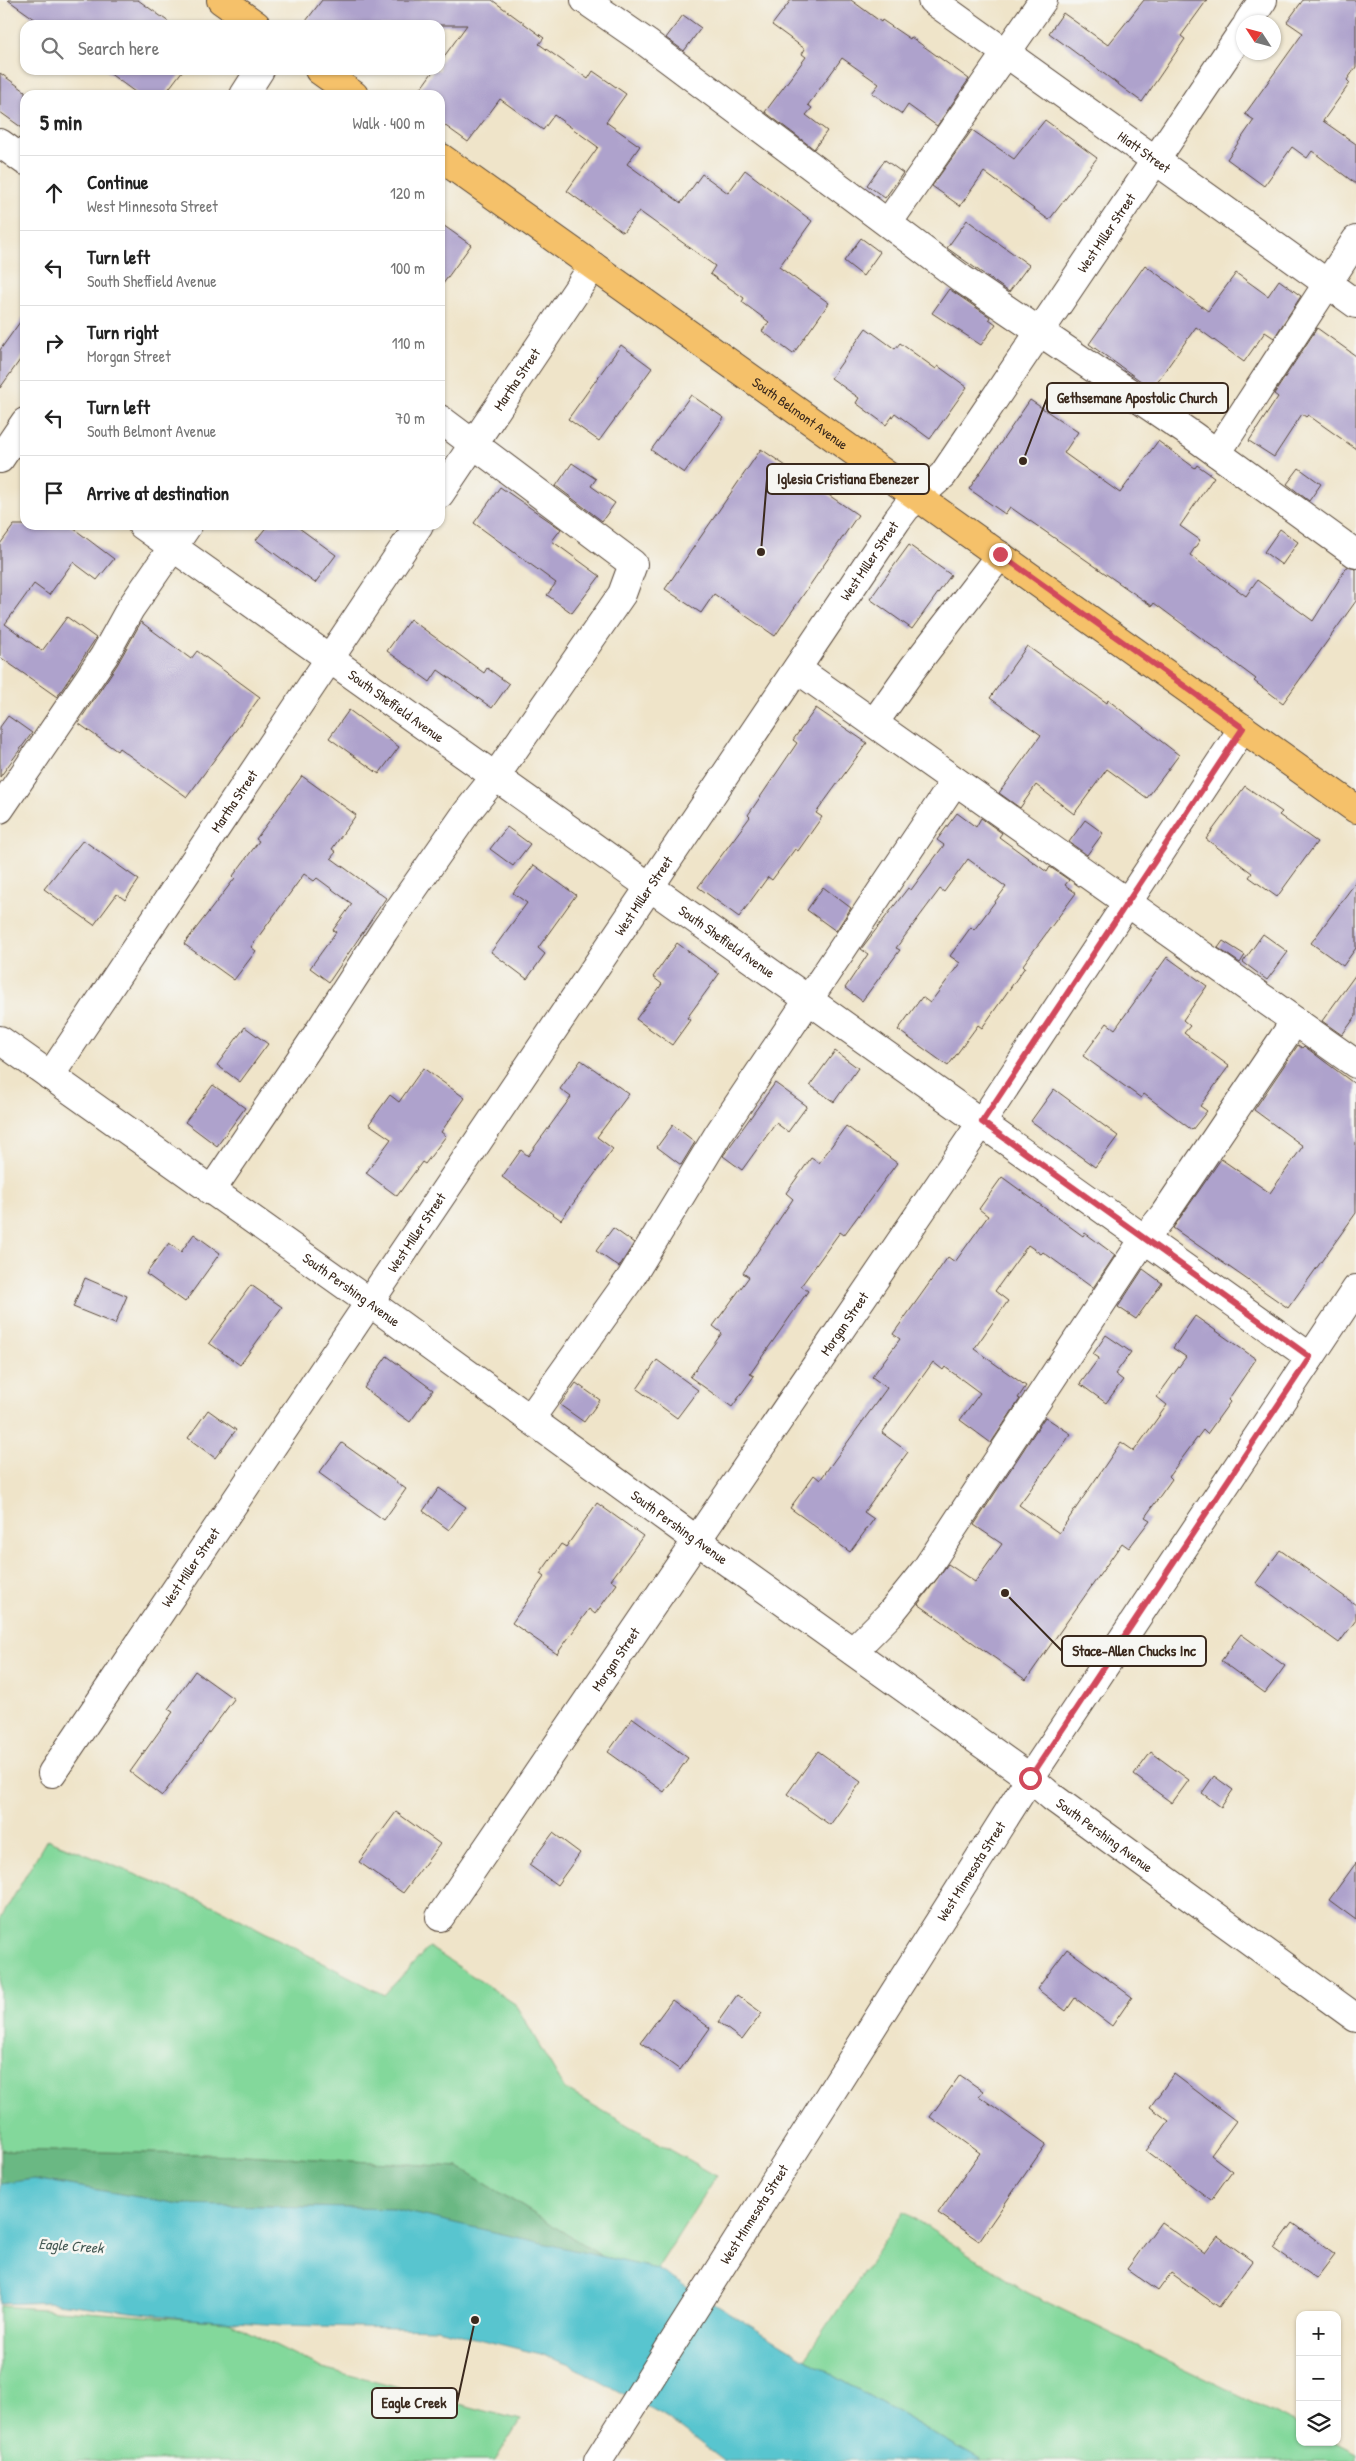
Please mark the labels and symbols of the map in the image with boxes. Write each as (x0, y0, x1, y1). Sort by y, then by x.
north arrow (1236, 15, 1281, 60)
street label: Hiatt Street (1114, 126, 1175, 177)
street label: West Miller Street (1072, 189, 1140, 276)
street label: Martha Street (489, 344, 544, 414)
street label: South Belmont Avenue (749, 372, 852, 454)
callout: Gethsemane Apostolic Church (1047, 383, 1228, 413)
text: Gethsemane Apostolic Church (1057, 387, 1218, 409)
callout: Iglesia Cristiana Ebenezer (767, 464, 929, 494)
text: Iglesia Cristiana Ebenezer (777, 468, 919, 490)
street label: West Miller Street (835, 517, 903, 604)
route end (989, 543, 1012, 566)
street label: South Sheffield Avenue (345, 665, 449, 747)
street label: Martha Street (206, 766, 262, 836)
street label: West Miller Street (610, 852, 677, 939)
street label: South Sheffield Avenue (675, 900, 779, 982)
street label: West Miller Street (383, 1189, 450, 1276)
street label: South Pershing Avenue (299, 1248, 404, 1331)
street label: Morgan Street (816, 1288, 873, 1359)
street label: South Pershing Avenue (627, 1485, 732, 1569)
street label: West Miller Street (157, 1524, 224, 1611)
street label: Morgan Street (587, 1623, 644, 1695)
callout: Stace-Allen Chucks Inc (1062, 1636, 1206, 1666)
text: Stace-Allen Chucks Inc (1072, 1640, 1197, 1661)
route start (1019, 1767, 1042, 1790)
street label: South Pershing Avenue (1053, 1793, 1157, 1876)
street label: West Minnesota Street (932, 1817, 1009, 1924)
street label: West Minnesota Street (715, 2160, 792, 2267)
water label: Eagle Creek (38, 2233, 106, 2258)
callout: Eagle Creek (372, 2388, 457, 2418)
text: Eagle Creek (382, 2392, 447, 2414)

